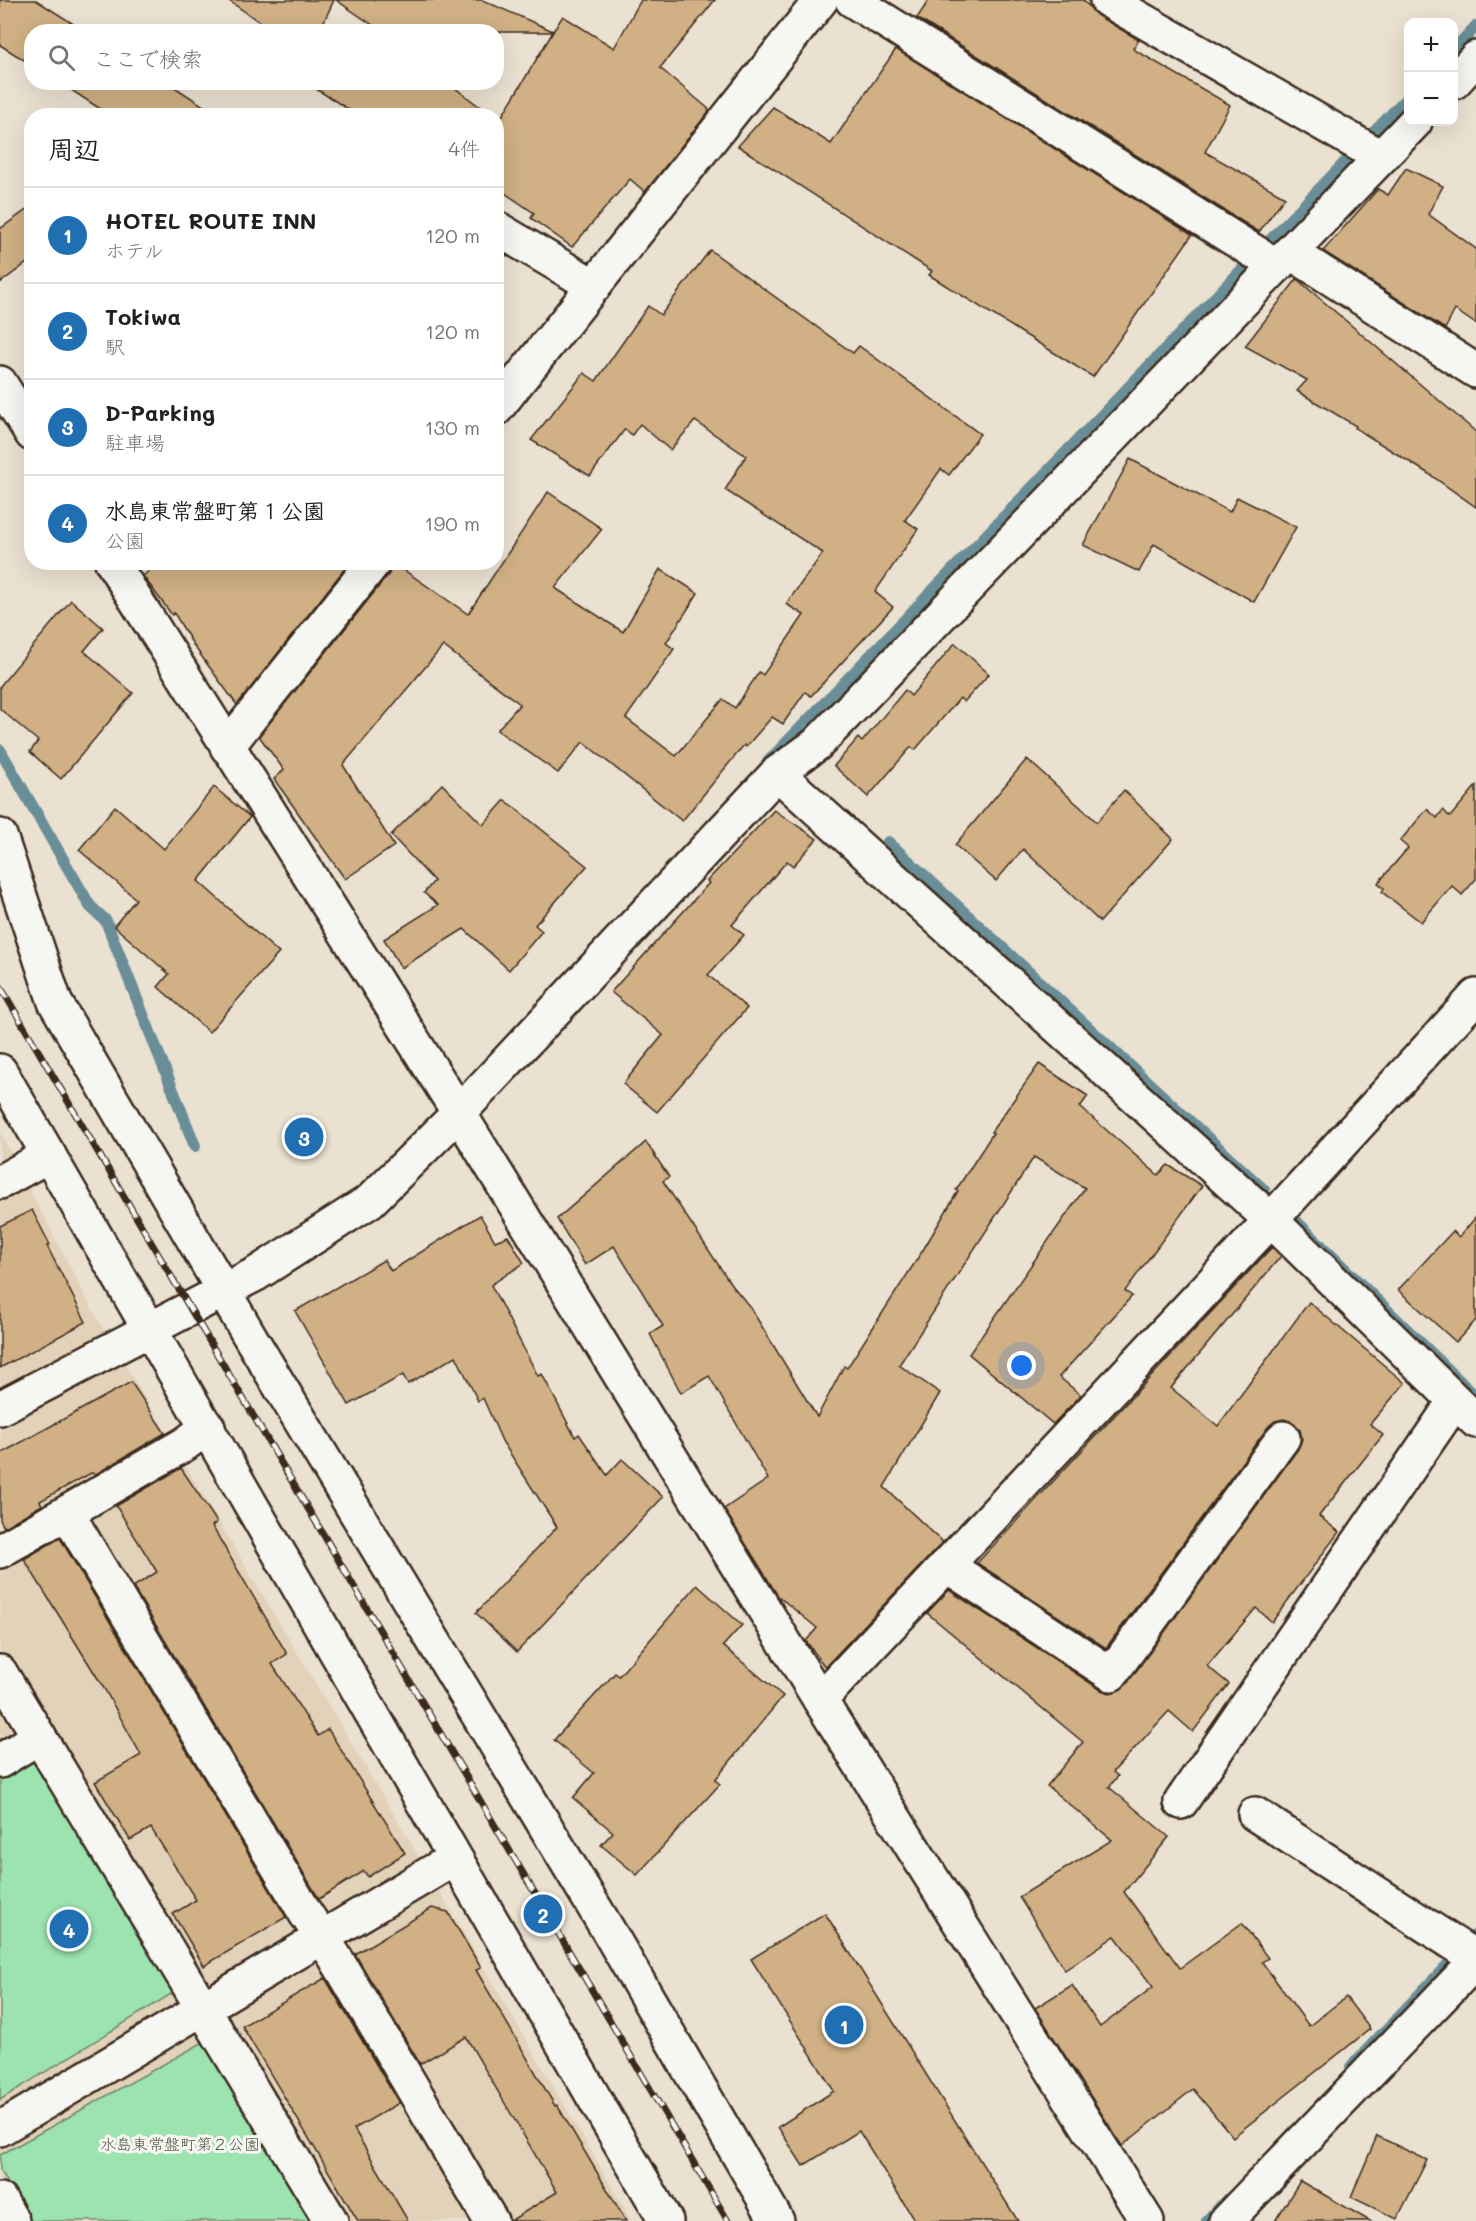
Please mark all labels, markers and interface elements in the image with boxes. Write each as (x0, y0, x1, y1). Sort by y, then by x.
map controls (1404, 18, 1458, 126)
button: + (1404, 18, 1458, 72)
search box (24, 24, 504, 90)
icon: search (45, 41, 78, 74)
text: ここで検索 (93, 44, 203, 73)
button: − (1404, 72, 1458, 126)
text: 周辺 (48, 132, 100, 166)
text: 4件 (448, 135, 480, 161)
text: HOTEL ROUTE INN (105, 206, 317, 235)
text: 1 (63, 222, 72, 248)
text: 120 m (425, 222, 480, 248)
text: ホテル (105, 237, 164, 263)
text: Tokiwa (105, 302, 181, 331)
text: 2 (62, 318, 73, 344)
text: 120 m (425, 318, 480, 344)
text: 駅 (105, 333, 125, 359)
text: D-Parking (105, 398, 215, 427)
text: 3 (62, 414, 74, 440)
text: 130 m (425, 414, 480, 440)
text: 駐車場 (105, 429, 165, 455)
text: 水島東常盤町第１公園 (105, 496, 325, 525)
text: 4 (61, 510, 74, 536)
text: 190 m (425, 510, 480, 536)
text: 公園 (105, 527, 145, 553)
pin: 3 (284, 1114, 324, 1160)
your location (1007, 1351, 1036, 1380)
pin: 2 (524, 1892, 562, 1936)
pin: 4 (50, 1906, 88, 1952)
pin: 1 (824, 2002, 864, 2048)
park label: 水島東常盤町第２公園 (100, 2133, 260, 2154)

